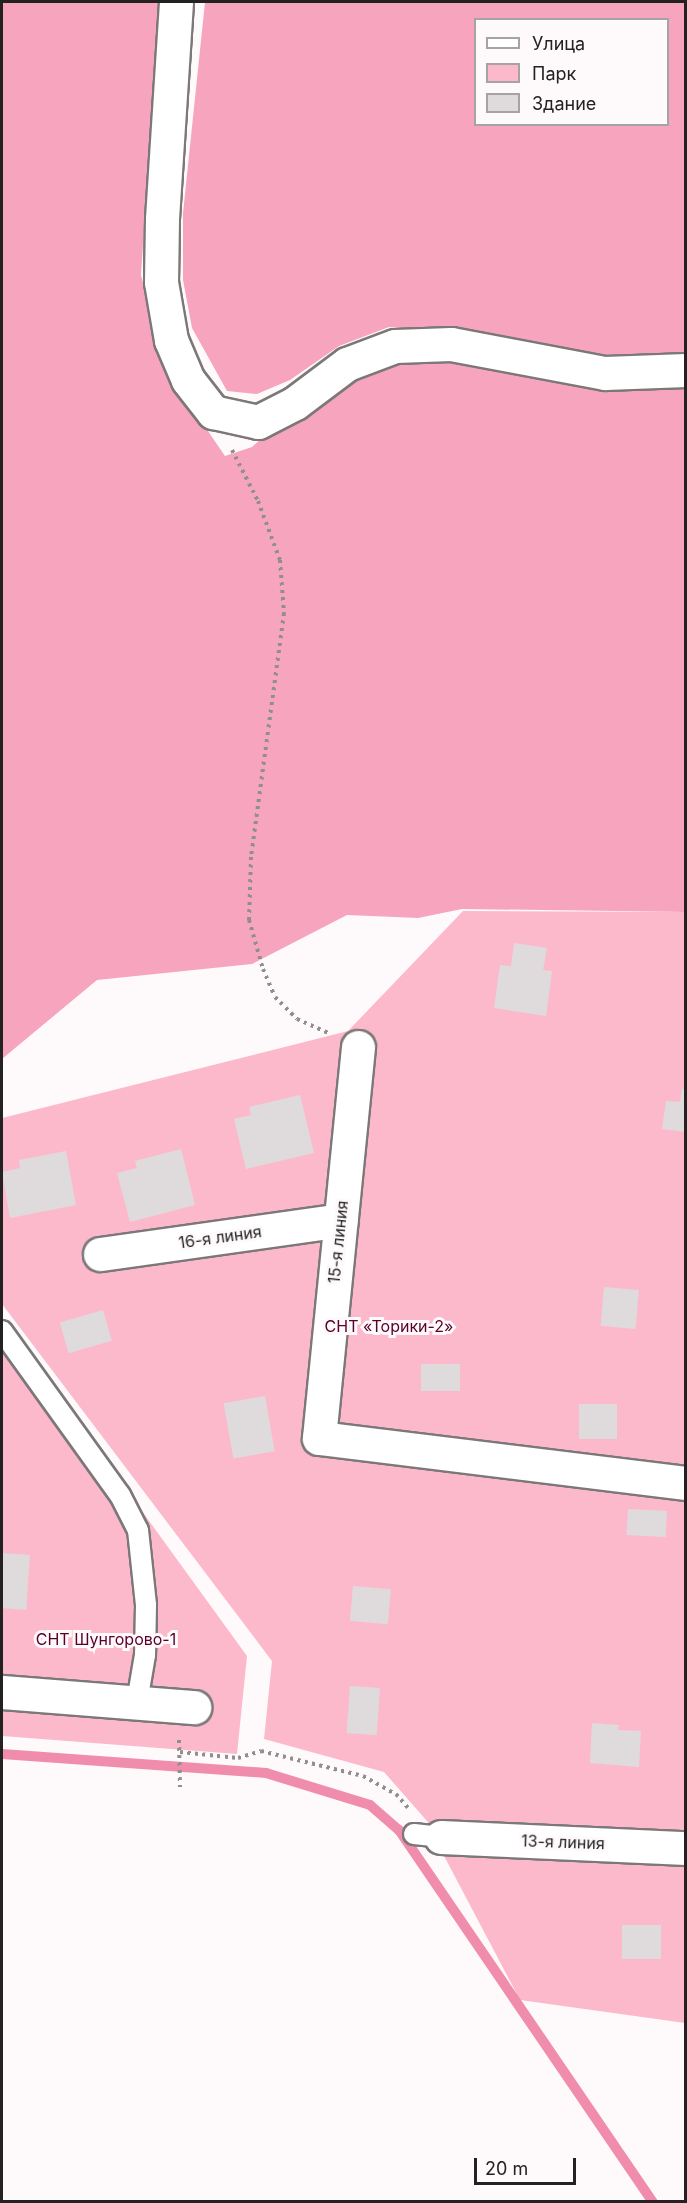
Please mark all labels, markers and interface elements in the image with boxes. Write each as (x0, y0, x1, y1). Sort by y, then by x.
legend (474, 18, 669, 126)
text: Улица (532, 33, 585, 54)
text: Парк (532, 63, 576, 84)
text: Здание (532, 93, 596, 114)
street label: 15-я линия (324, 1200, 352, 1284)
street label: 16-я линия (177, 1222, 263, 1252)
park label: СНТ «Торики-2» (325, 1316, 453, 1336)
park label: СНТ Шунгорово-1 (36, 1629, 176, 1649)
street label: 13-я линия (521, 1831, 605, 1853)
scale bar (477, 2146, 579, 2184)
text: 20 m (485, 2158, 528, 2179)

